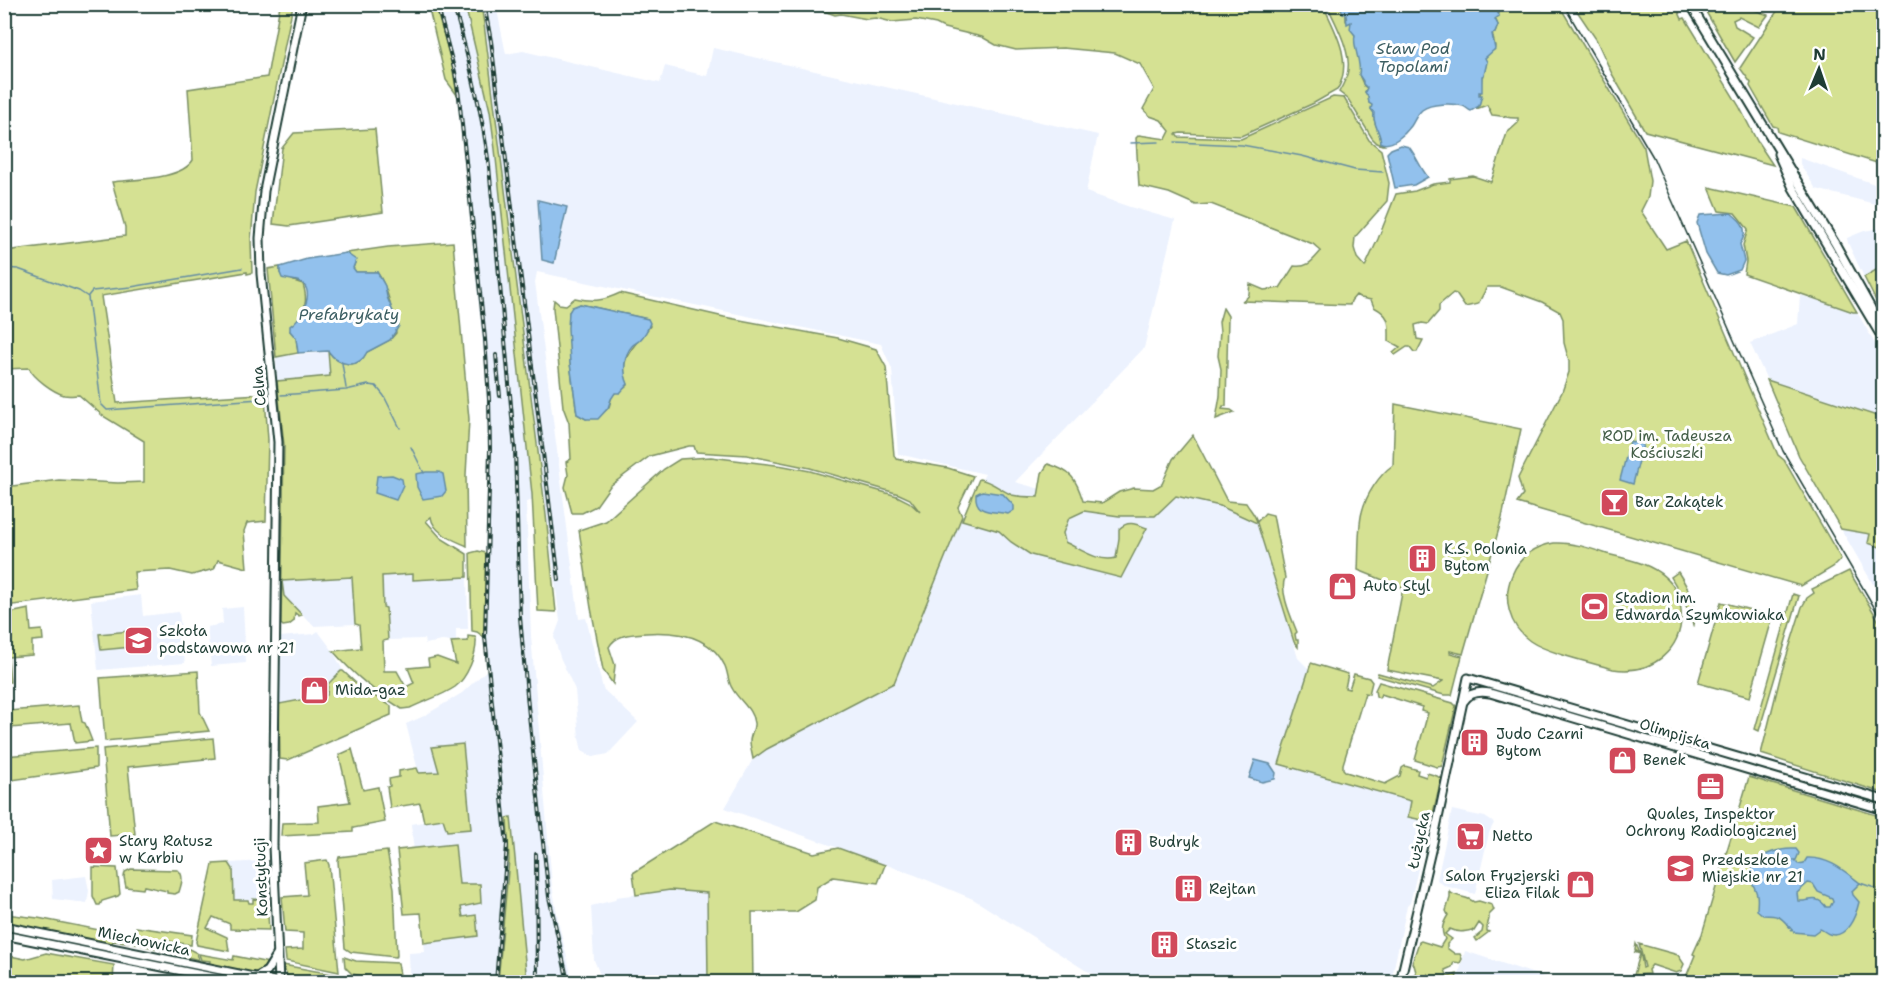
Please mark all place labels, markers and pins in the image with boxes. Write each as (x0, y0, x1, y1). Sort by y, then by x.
bar icon: Bar Zakątek (1598, 486, 1630, 518)
place label: Bar Zakątek (1635, 492, 1724, 512)
place label: K.S. Polonia Bytom (1444, 539, 1528, 576)
building icon: K.S. Polonia Bytom (1407, 542, 1439, 574)
shop icon: Auto Styl (1326, 570, 1358, 602)
place label: Auto Styl (1363, 576, 1431, 596)
place label: Stadion im. Edwarda Szymkowiaka (1615, 588, 1785, 625)
sports icon: Stadion im. Edwarda Szymkowiaka (1578, 591, 1610, 623)
place label: Szkoła podstawowa nr 21 (159, 621, 295, 658)
school or university icon: Szkoła podstawowa nr 21 (122, 624, 154, 656)
shop icon: Mida-gaz (298, 674, 330, 706)
place label: Mida-gaz (335, 680, 406, 700)
place label: Judo Czarni Bytom (1496, 724, 1584, 761)
building icon: Judo Czarni Bytom (1459, 727, 1491, 759)
shop icon: Benek (1606, 744, 1638, 776)
place label: Benek (1643, 750, 1686, 770)
office icon: Quales, Inspektor Ochrony Radiologicznej (1695, 771, 1727, 803)
place label: Quales, Inspektor Ochrony Radiologicznej (1626, 804, 1796, 841)
supermarket icon: Netto (1455, 820, 1487, 852)
building icon: Budryk (1112, 826, 1144, 858)
place label: Netto (1492, 826, 1533, 846)
place label: Stary Ratusz w Karbiu (119, 831, 213, 868)
place label: Budryk (1149, 832, 1200, 852)
place icon: Stary Ratusz w Karbiu (82, 834, 114, 866)
place label: Przedszkole Miejskie nr 21 (1702, 850, 1803, 887)
school or university icon: Przedszkole Miejskie nr 21 (1665, 853, 1697, 885)
place label: Salon Fryzjerski Eliza Filak (1445, 866, 1560, 903)
shop icon: Salon Fryzjerski Eliza Filak (1565, 869, 1597, 901)
building icon: Rejtan (1172, 873, 1204, 905)
place label: Rejtan (1209, 879, 1256, 899)
building icon: Staszic (1149, 928, 1181, 960)
place label: Staszic (1186, 934, 1237, 954)

